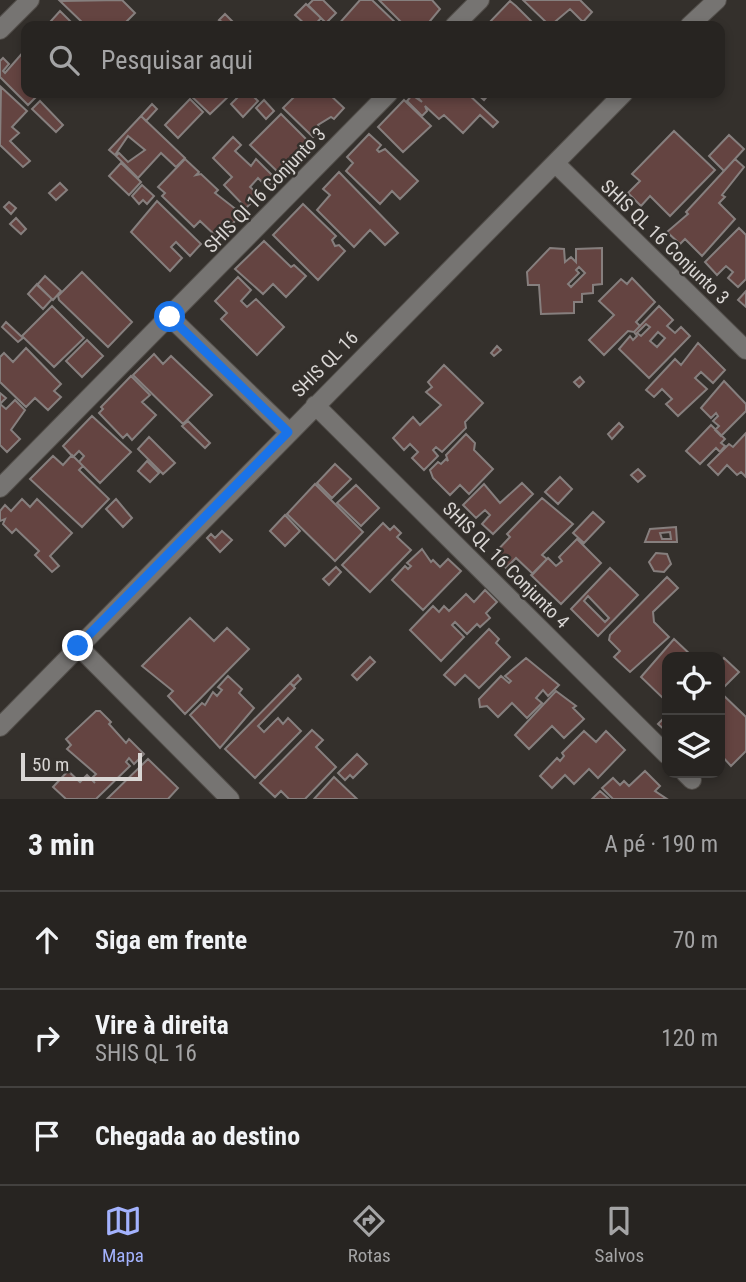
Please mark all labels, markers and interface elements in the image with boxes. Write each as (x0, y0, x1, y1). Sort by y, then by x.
search box (21, 21, 725, 98)
icon: search (45, 41, 83, 79)
text: Pesquisar aqui (101, 45, 253, 75)
street label: SHIS QI 16 Conjunto 3 (199, 123, 331, 257)
street label: SHIS QL 16 Conjunto 3 (596, 175, 734, 309)
route start (154, 301, 185, 332)
street label: SHIS QL 16 (287, 326, 363, 402)
street label: SHIS QL 16 Conjunto 4 (438, 497, 574, 633)
route end (62, 630, 93, 661)
map controls (662, 652, 725, 778)
button: locate (662, 652, 725, 715)
button: layers (662, 715, 725, 778)
scale bar (21, 750, 142, 782)
text: 50 m (32, 753, 69, 776)
text: 3 min (28, 827, 95, 862)
text: A pé · 190 m (605, 831, 718, 858)
icon: ahead (28, 921, 66, 959)
text: Siga em frente (95, 925, 247, 955)
text: 70 m (673, 927, 718, 954)
text: Vire à direita (95, 1010, 229, 1040)
icon: right (28, 1019, 66, 1057)
text: 120 m (661, 1025, 718, 1052)
text: SHIS QL 16 (95, 1040, 197, 1067)
icon: arrive (28, 1117, 66, 1155)
text: Chegada ao destino (95, 1121, 300, 1151)
tab: Mapa (102, 1202, 144, 1267)
tab: Rotas (348, 1202, 391, 1267)
tab: Salvos (595, 1202, 644, 1267)

